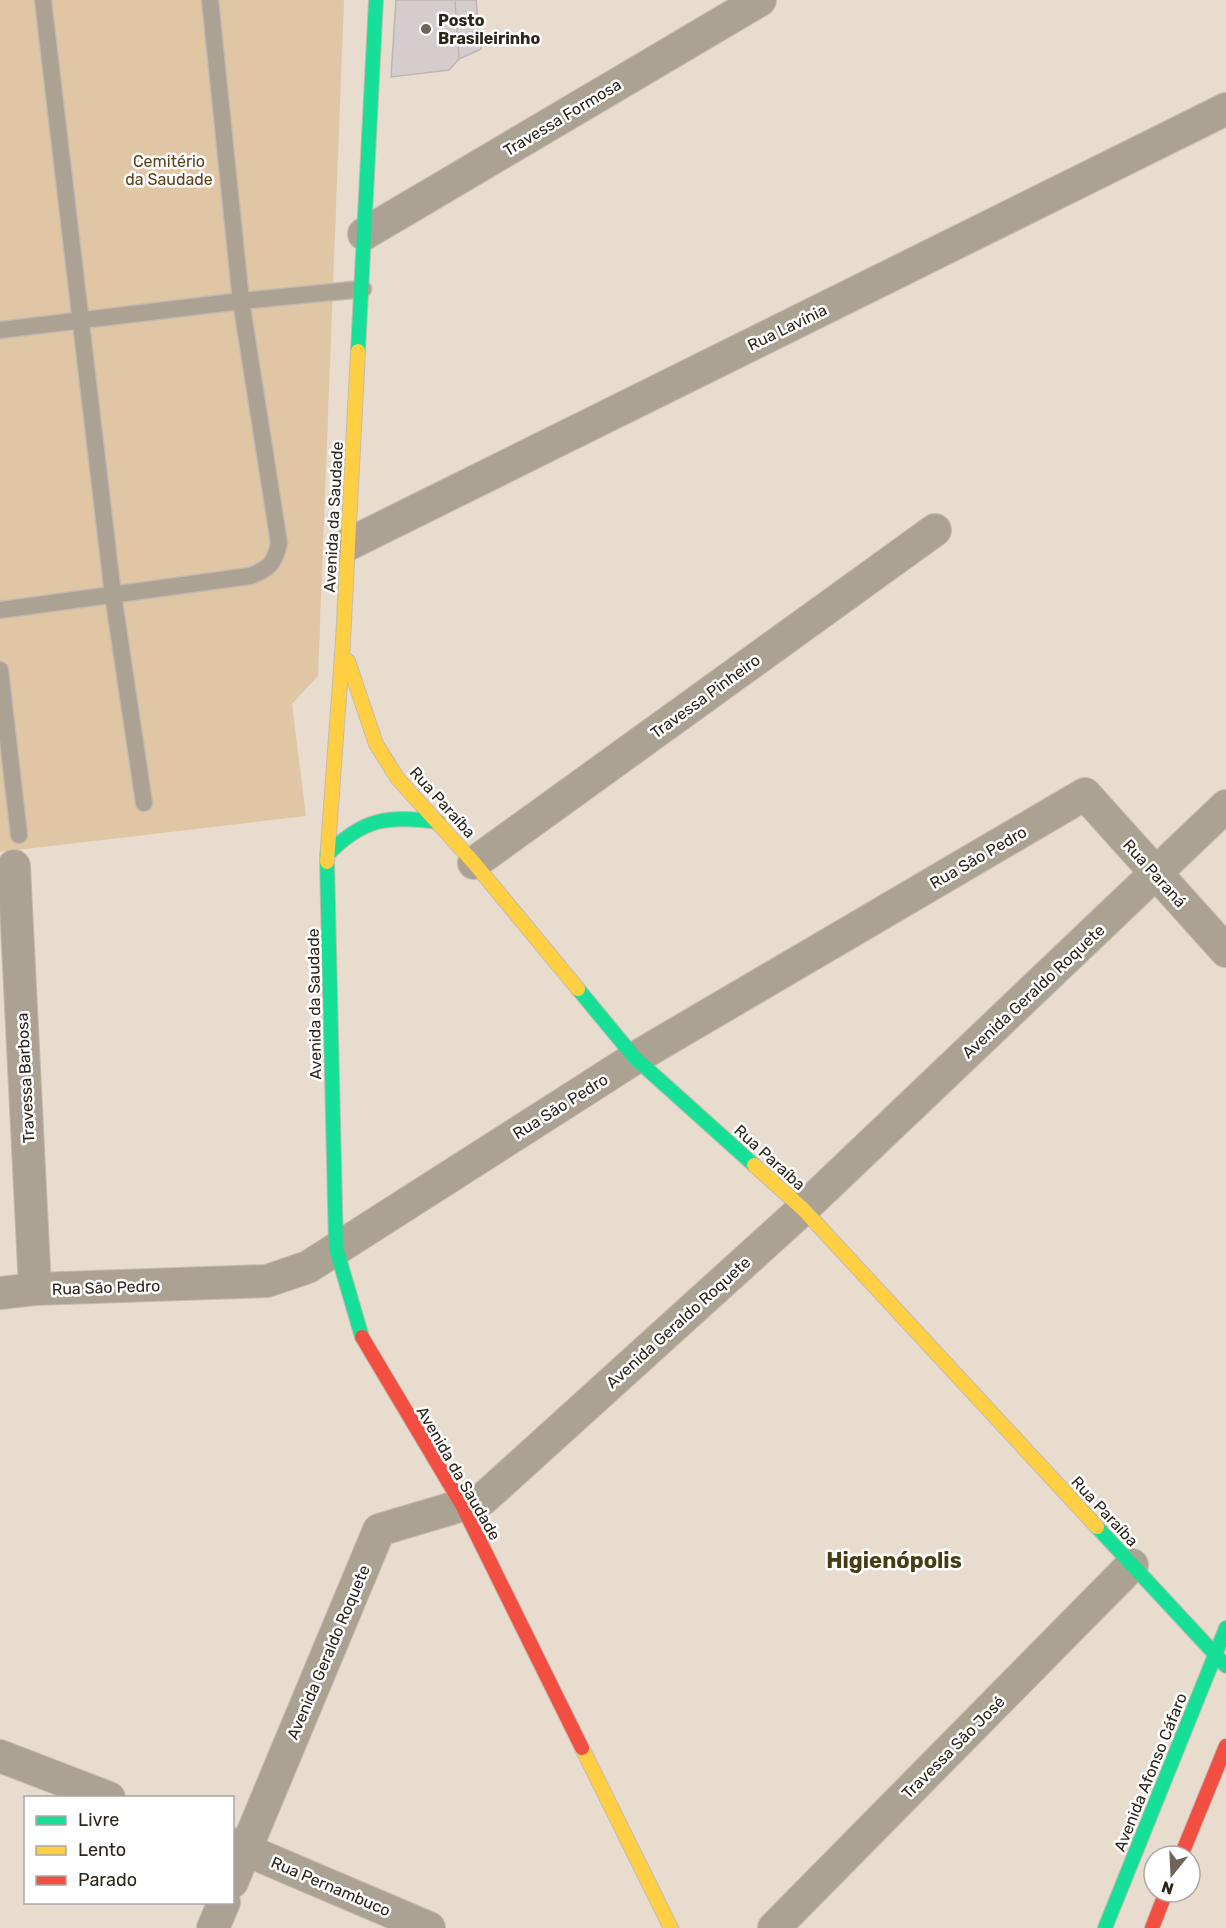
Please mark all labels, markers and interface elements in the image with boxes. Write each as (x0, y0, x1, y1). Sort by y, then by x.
place label: Posto Brasileirinho (438, 11, 540, 48)
marker: Posto Brasileirinho (419, 22, 433, 36)
street label: Travessa Formosa (500, 75, 625, 160)
park label: Cemitério da Saudade (125, 152, 213, 189)
street label: Rua Lavínia (745, 300, 830, 355)
street label: Avenida da Saudade (320, 441, 347, 593)
street label: Travessa Pinheiro (647, 650, 764, 743)
street label: Rua Paraíba (406, 763, 479, 842)
street label: Rua São Pedro (927, 822, 1030, 893)
street label: Rua Paraná (1119, 835, 1190, 911)
street label: Avenida Geraldo Roquete (958, 920, 1108, 1062)
street label: Avenida da Saudade (304, 928, 325, 1080)
street label: Travessa Barbosa (13, 1012, 38, 1144)
street label: Rua São Pedro (509, 1070, 611, 1143)
street label: Rua Paraíba (730, 1121, 809, 1194)
street label: Avenida Geraldo Roquete (602, 1253, 754, 1392)
street label: Rua São Pedro (51, 1276, 161, 1299)
street label: Avenida da Saudade (413, 1403, 505, 1543)
street label: Rua Paraíba (1067, 1472, 1142, 1550)
district label: Higienópolis (826, 1547, 962, 1574)
street label: Avenida Geraldo Roquete (283, 1562, 374, 1742)
street label: Avenida Afonso Cáfaro (1110, 1690, 1191, 1854)
street label: Travessa São José (898, 1692, 1009, 1803)
legend (24, 1796, 234, 1904)
text: Livre (78, 1809, 119, 1831)
text: Lento (78, 1839, 126, 1861)
north arrow (1142, 1844, 1202, 1904)
street label: Rua Pernambuco (268, 1853, 393, 1920)
text: Parado (78, 1869, 137, 1891)
text: N (1159, 1877, 1176, 1899)

